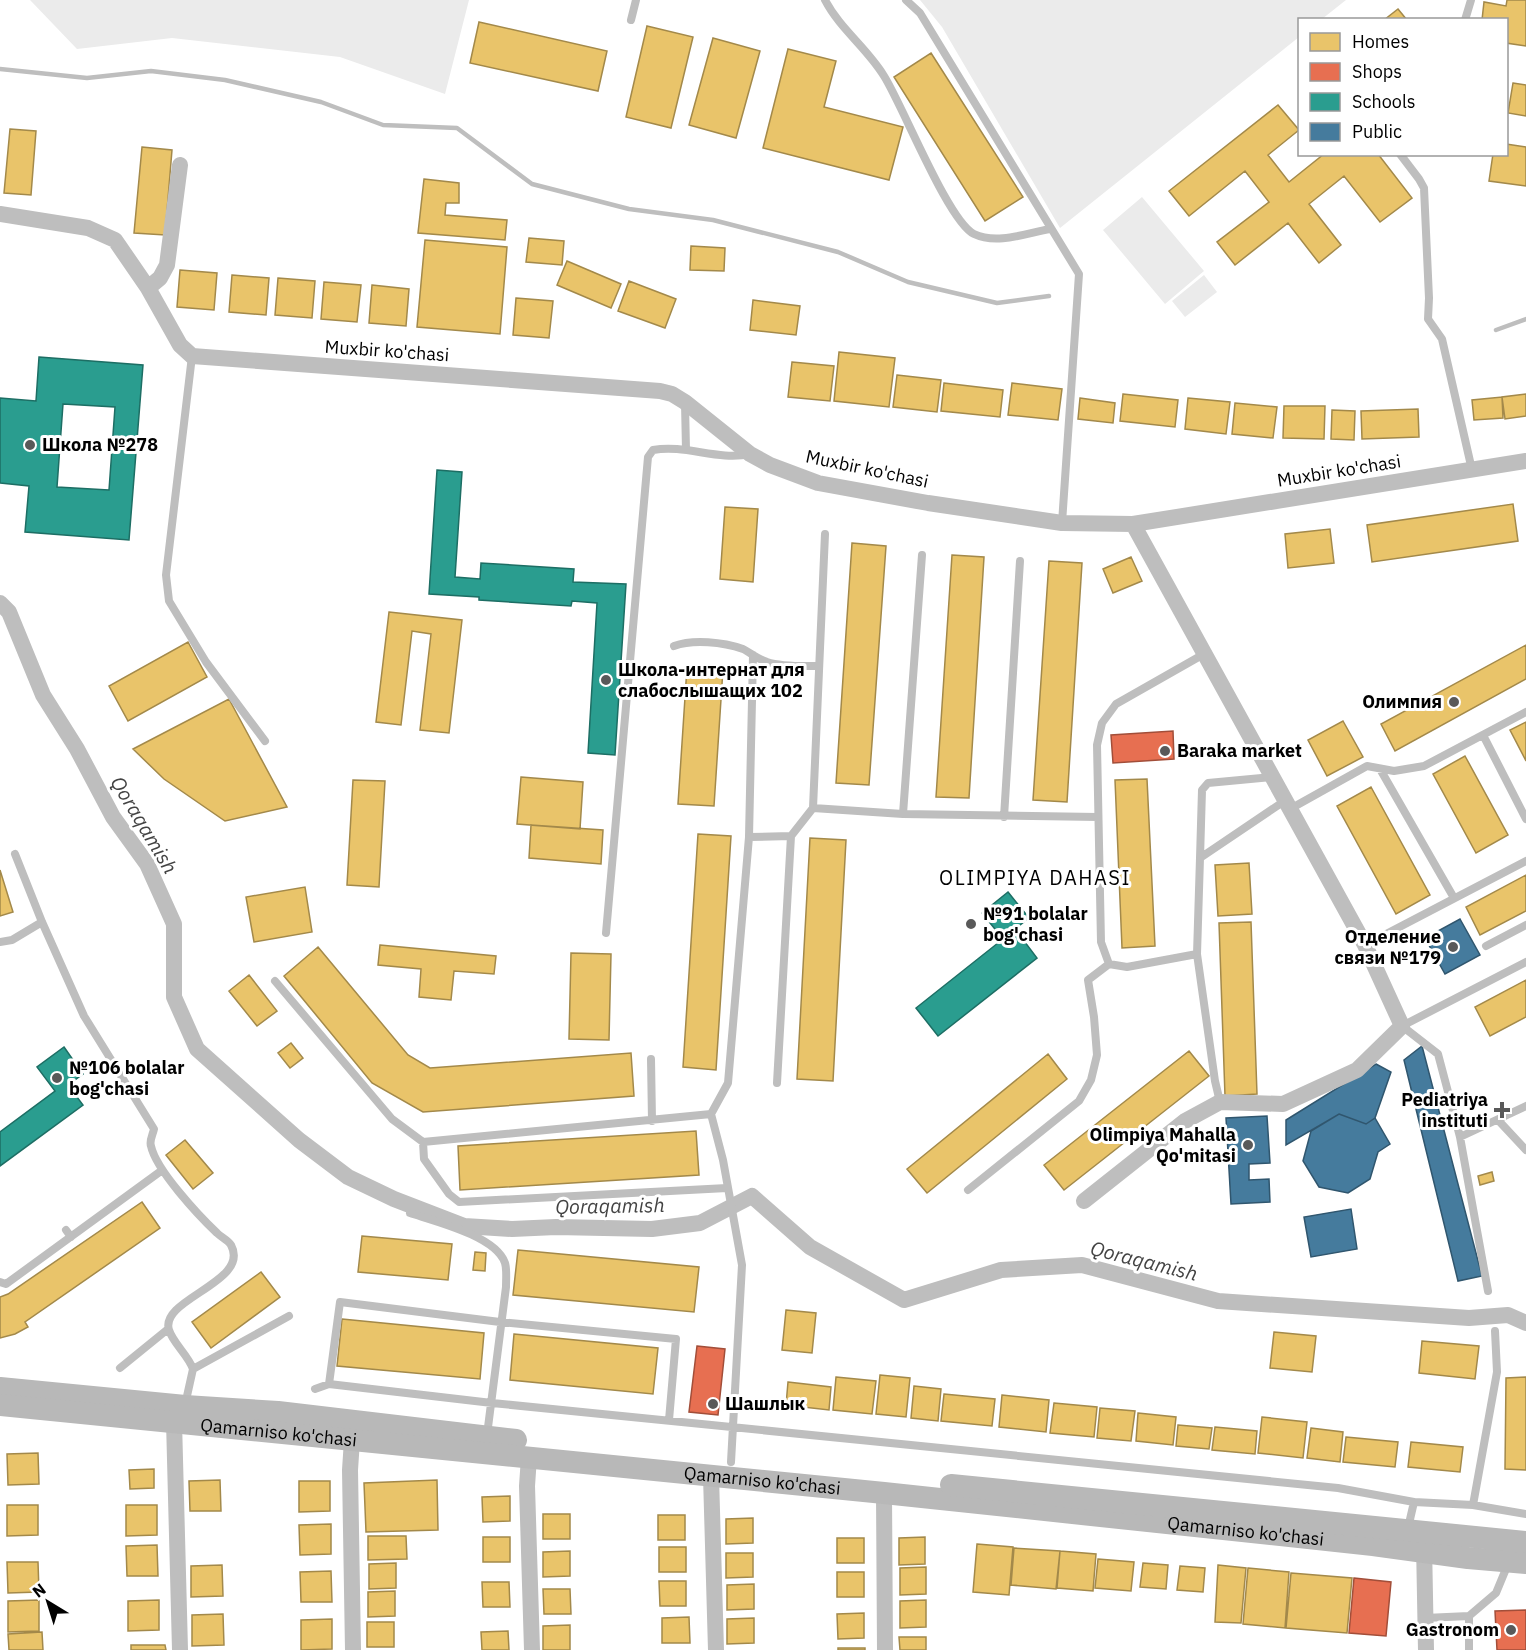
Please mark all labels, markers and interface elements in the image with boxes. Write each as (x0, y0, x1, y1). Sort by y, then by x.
legend (1298, 18, 1508, 156)
text: Homes (1352, 30, 1409, 53)
text: Shops (1352, 60, 1402, 83)
text: Schools (1352, 90, 1416, 113)
text: Public (1352, 120, 1402, 143)
street label: Muxbir ko'chasi (324, 335, 450, 366)
place label: Школа №278 (42, 433, 158, 456)
marker: Школа №278 (23, 438, 37, 452)
street label: Muxbir ko'chasi (804, 444, 931, 493)
street label: Muxbir ko'chasi (1275, 449, 1402, 492)
place label: Школа-интернат для слабослышащих 102 (618, 658, 805, 702)
marker: Школа-интернат для слабослышащих 102 (599, 673, 613, 687)
place label: Олимпия (1362, 690, 1442, 713)
marker: Олимпия (1447, 695, 1461, 709)
place label: Baraka market (1177, 739, 1302, 762)
marker: Baraka market (1158, 744, 1172, 758)
water label: Qoraqamish (105, 771, 184, 879)
district label: OLIMPIYA DAHASI (939, 864, 1131, 891)
place label: №91 bolalar bog'chasi (983, 902, 1088, 946)
marker: №91 bolalar bog'chasi (964, 917, 978, 931)
place label: Отделение связи №179 (1334, 925, 1441, 969)
marker: Отделение связи №179 (1446, 940, 1460, 954)
place label: №106 bolalar bog'chasi (69, 1056, 185, 1100)
marker: №106 bolalar bog'chasi (50, 1071, 64, 1085)
place label: Pediatriya instituti (1401, 1088, 1488, 1132)
marker: Pediatriya instituti (1493, 1101, 1511, 1119)
place label: Olimpiya Mahalla Qo'mitasi (1090, 1123, 1236, 1167)
marker: Olimpiya Mahalla Qo'mitasi (1241, 1138, 1255, 1152)
water label: Qoraqamish (555, 1191, 665, 1220)
water label: Qoraqamish (1088, 1234, 1200, 1287)
place label: Шашлык (725, 1392, 805, 1415)
marker: Шашлык (706, 1397, 720, 1411)
street label: Qamarniso ko'chasi (199, 1413, 358, 1451)
street label: Qamarniso ko'chasi (683, 1461, 842, 1500)
street label: Qamarniso ko'chasi (1166, 1511, 1325, 1551)
north arrow (18, 1572, 78, 1632)
text: N (28, 1579, 49, 1602)
place label: Gastronom (1406, 1618, 1499, 1641)
marker: Gastronom (1504, 1623, 1518, 1637)

